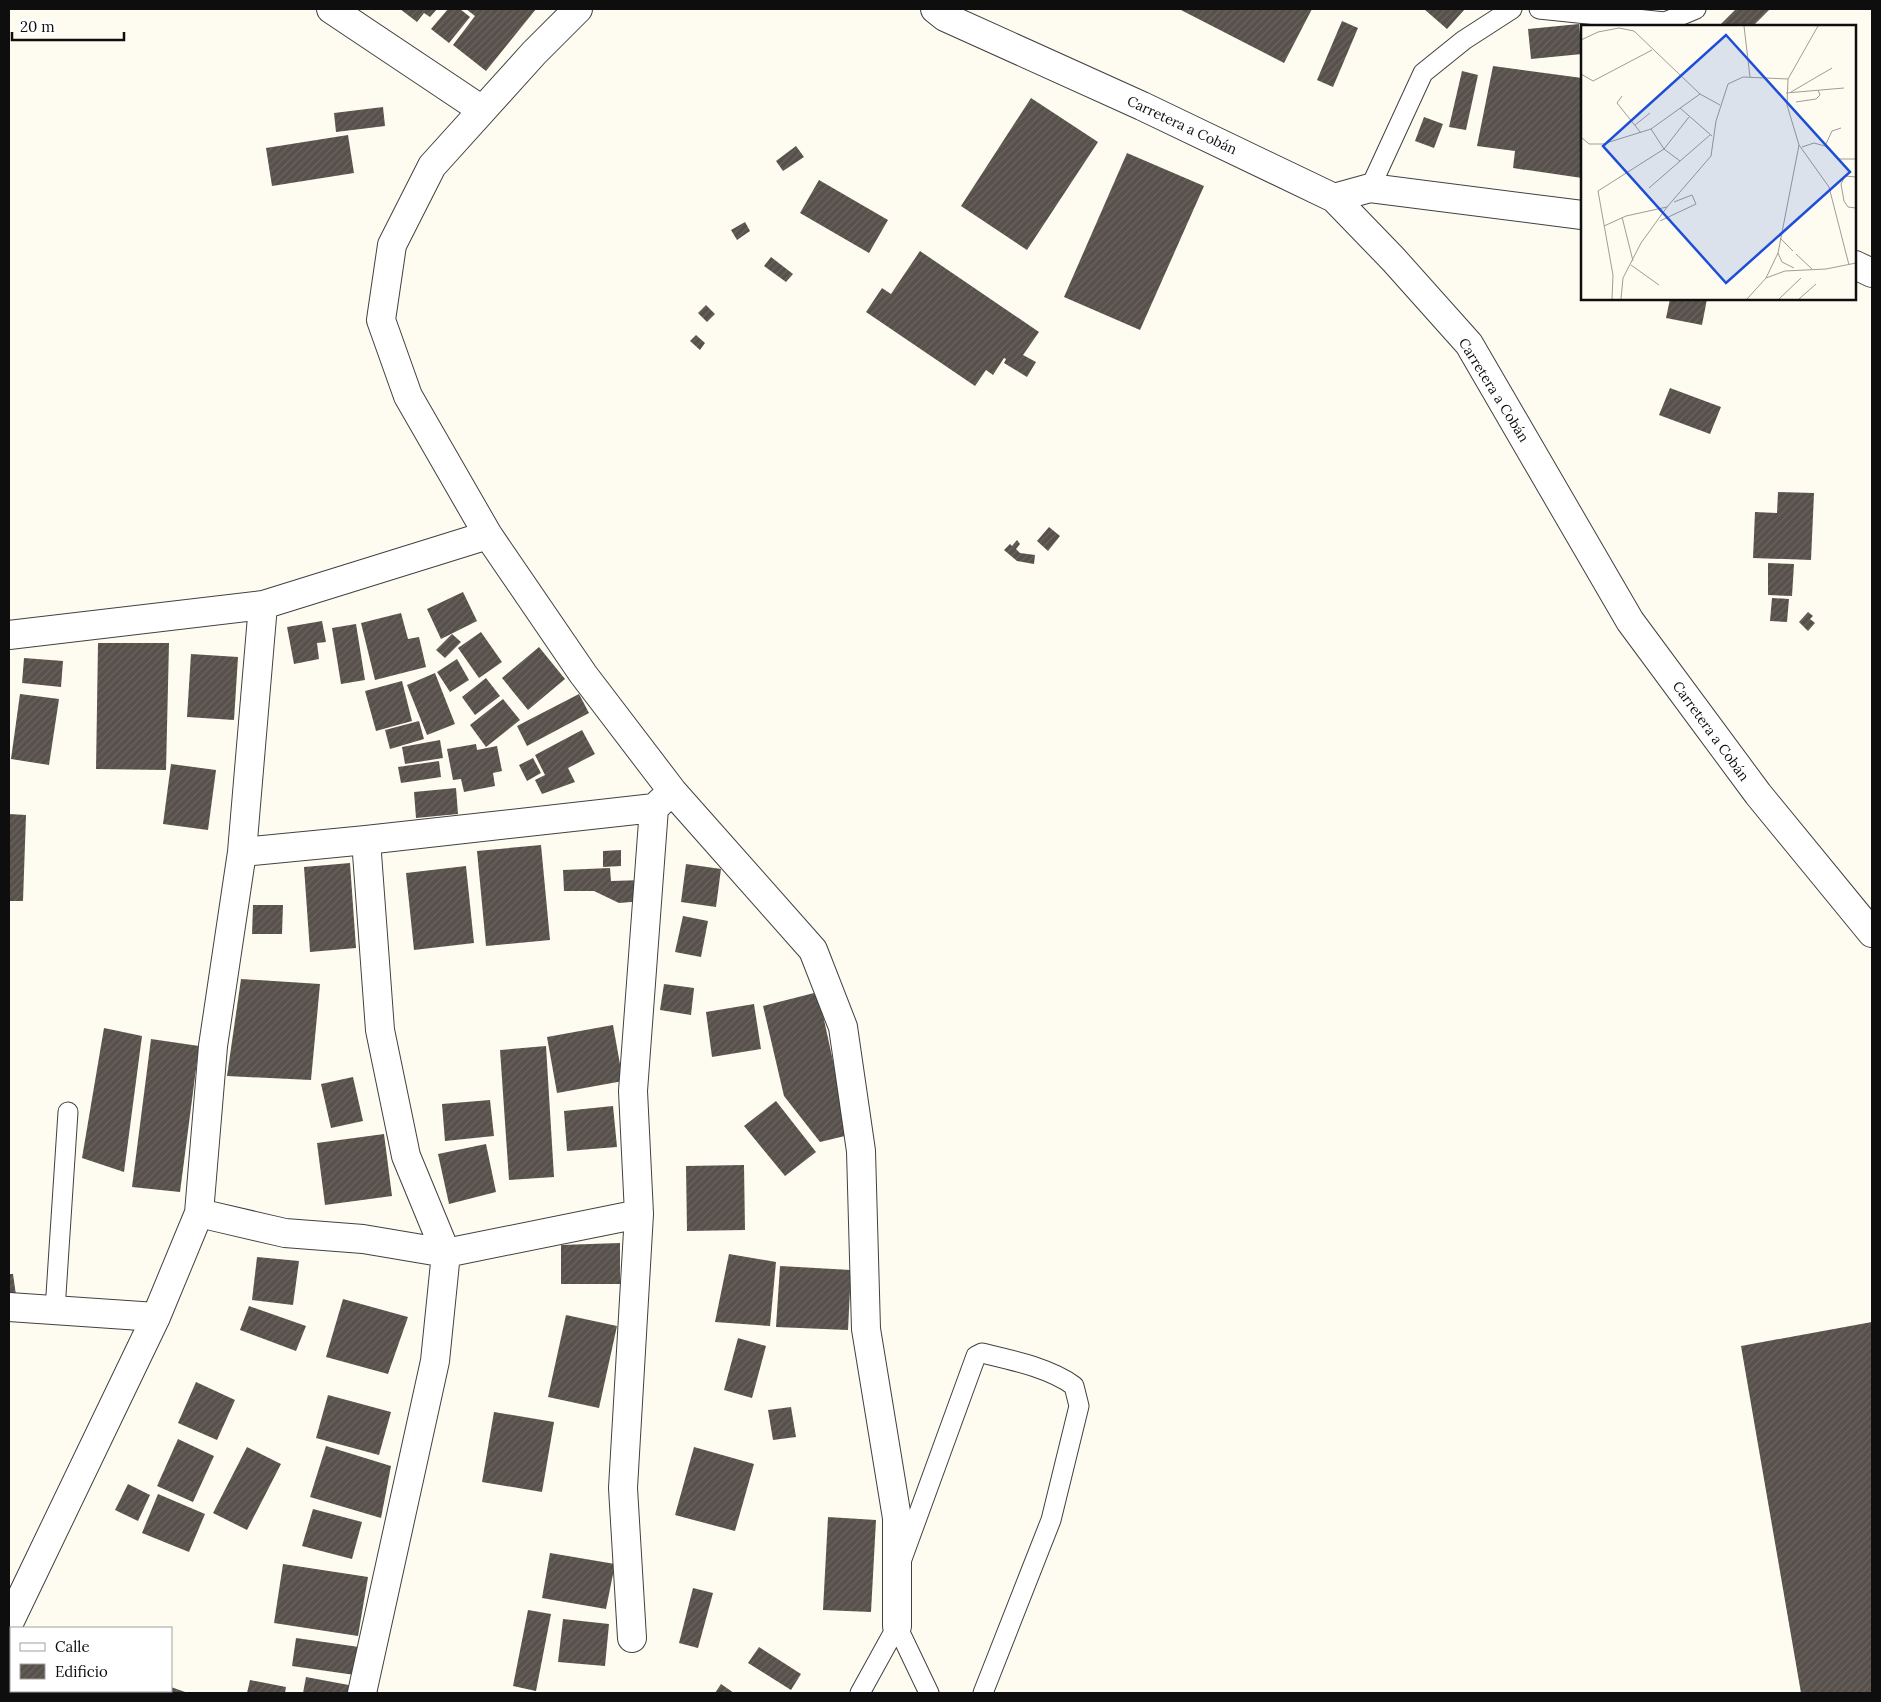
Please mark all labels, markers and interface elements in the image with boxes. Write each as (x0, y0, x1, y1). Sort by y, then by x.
scale bar (12, 10, 125, 42)
text: 20 m (20, 17, 55, 36)
inset map (1581, 25, 1856, 300)
street label: Carretera a Cobán (1124, 92, 1240, 159)
street label: Carretera a Cobán (1455, 335, 1533, 446)
street label: Carretera a Cobán (1669, 678, 1754, 785)
legend (10, 1627, 172, 1692)
text: Calle (55, 1637, 90, 1656)
text: Edificio (55, 1662, 108, 1681)

